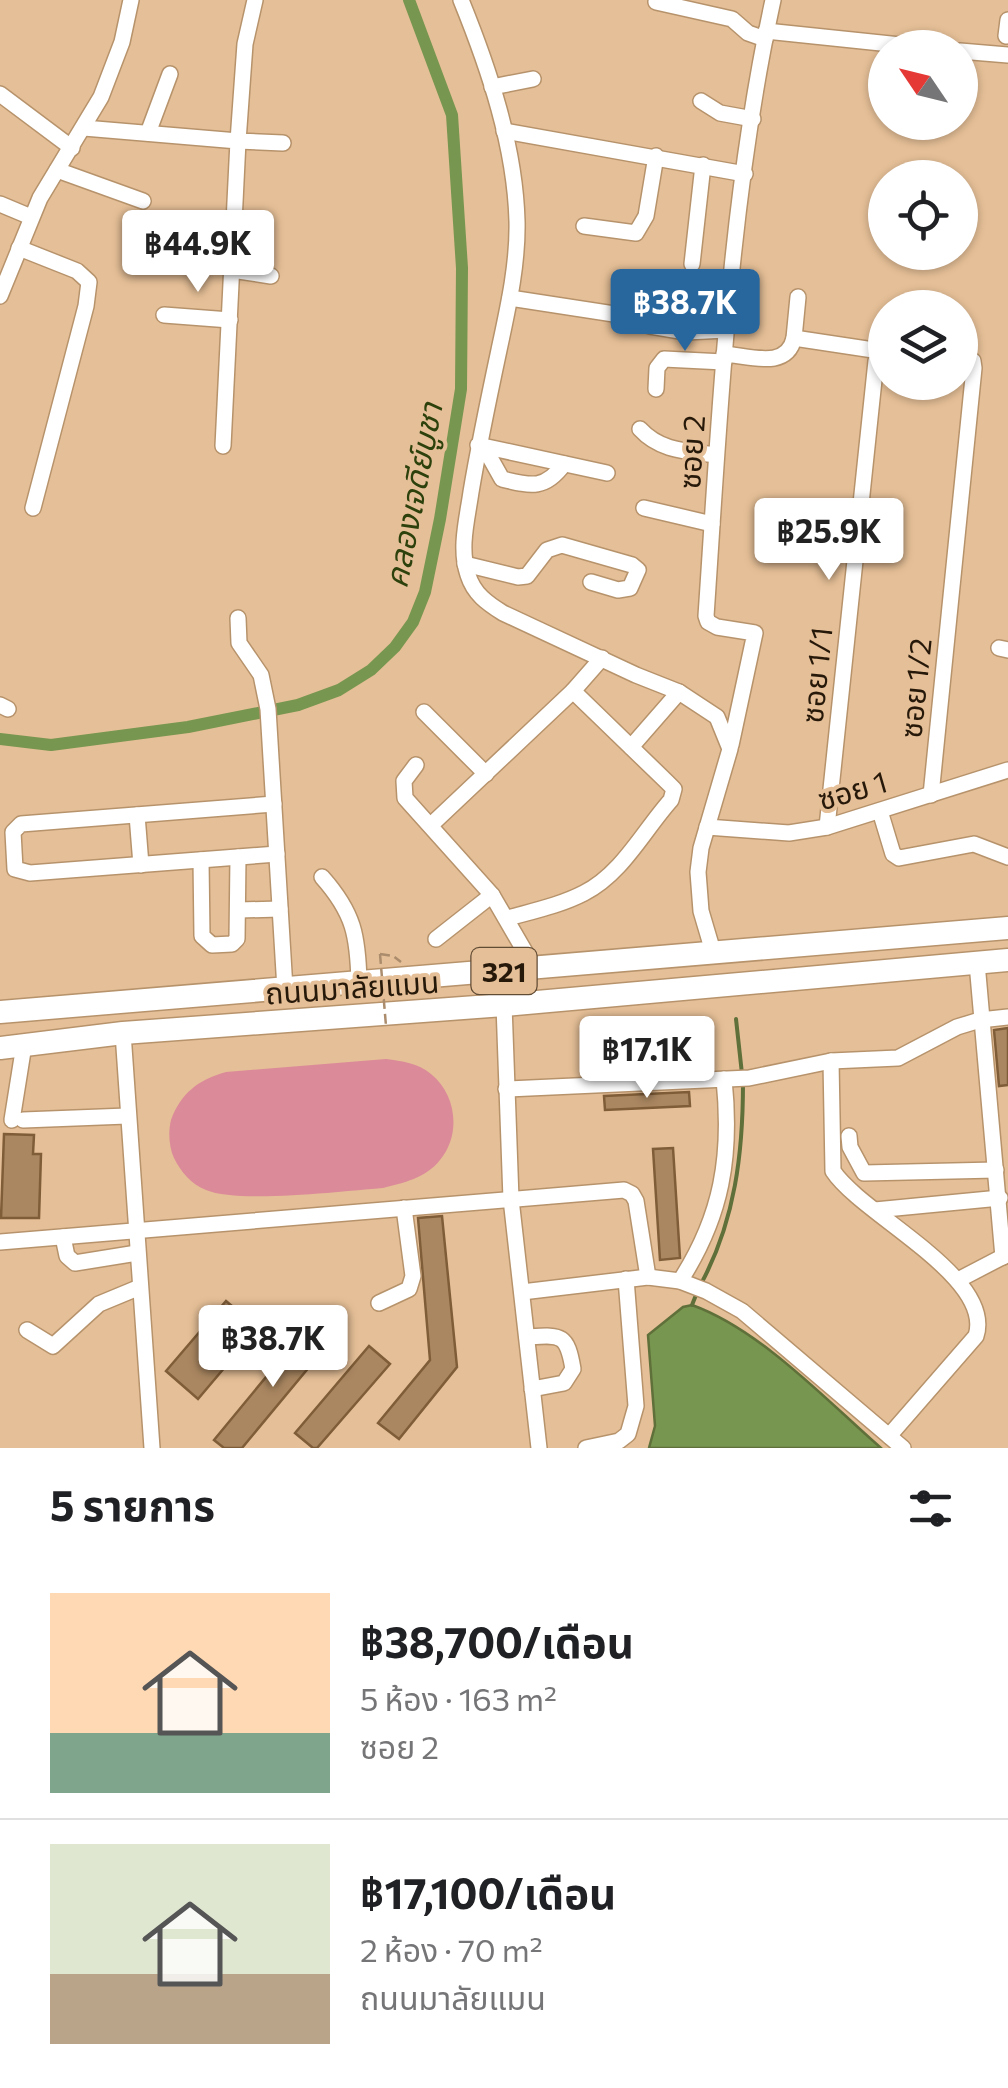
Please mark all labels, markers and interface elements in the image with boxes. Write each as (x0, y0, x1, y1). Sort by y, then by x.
north arrow (868, 30, 978, 140)
map controls (868, 30, 978, 400)
button: locate (868, 160, 978, 270)
pin: ฿44.9K (117, 210, 279, 295)
text: ฿44.9K (144, 222, 252, 262)
pin: ฿38.7K (604, 269, 766, 354)
text: ฿38.7K (633, 281, 737, 321)
button: layers (868, 290, 978, 400)
water label: คลองเจดีย์บูชา (374, 397, 452, 591)
street label: ซอย 2 (669, 414, 711, 490)
pin: ฿25.9K (748, 498, 910, 583)
text: ฿25.9K (776, 510, 882, 550)
street label: ซอย 1/1 (792, 625, 838, 725)
street label: ซอย 1/2 (890, 636, 938, 740)
street label: ซอย 1 (813, 762, 891, 816)
road number: 321 (472, 948, 536, 994)
street label: ถนนมาลัยแมน (264, 961, 440, 1011)
pin: ฿17.1K (566, 1016, 728, 1101)
text: ฿17.1K (601, 1028, 693, 1068)
pin: ฿38.7K (192, 1305, 354, 1390)
text: ฿38.7K (221, 1317, 325, 1357)
text: 5 รายการ (50, 1478, 215, 1530)
icon: filters (903, 1481, 958, 1536)
text: ฿38,700/เดือน (360, 1615, 634, 1667)
icon: home (130, 1633, 250, 1753)
text: 5 ห้อง · 163 m² (360, 1678, 557, 1718)
text: ซอย 2 (360, 1726, 439, 1766)
text: ฿17,100/เดือน (360, 1866, 616, 1918)
icon: home (130, 1884, 250, 2004)
text: 2 ห้อง · 70 m² (360, 1929, 543, 1969)
text: ถนนมาลัยแมน (360, 1977, 546, 2017)

